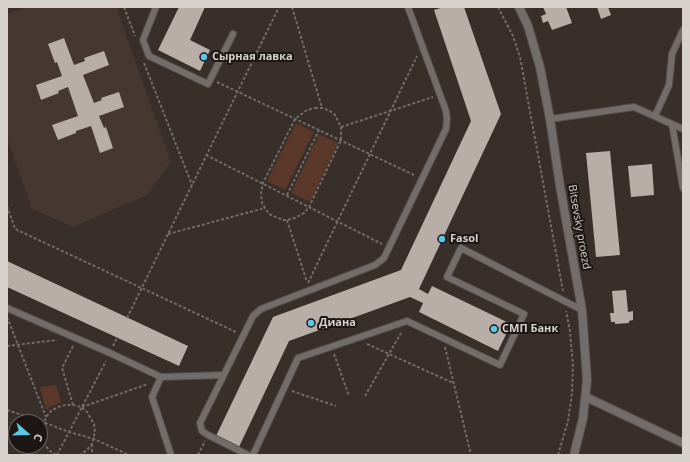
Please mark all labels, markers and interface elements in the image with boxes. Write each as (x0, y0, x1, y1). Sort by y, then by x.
place label: Сырная лавка (212, 50, 293, 64)
marker: Сырная лавка (199, 52, 209, 62)
street label: Bitsevsky proezd (565, 184, 593, 270)
place label: Fasol (450, 232, 478, 246)
marker: Fasol (437, 234, 447, 244)
place label: Диана (319, 316, 356, 330)
marker: Диана (306, 318, 316, 328)
place label: СМП Банк (502, 322, 558, 336)
marker: СМП Банк (489, 324, 499, 334)
north arrow (8, 414, 48, 454)
text: С (31, 432, 47, 444)

